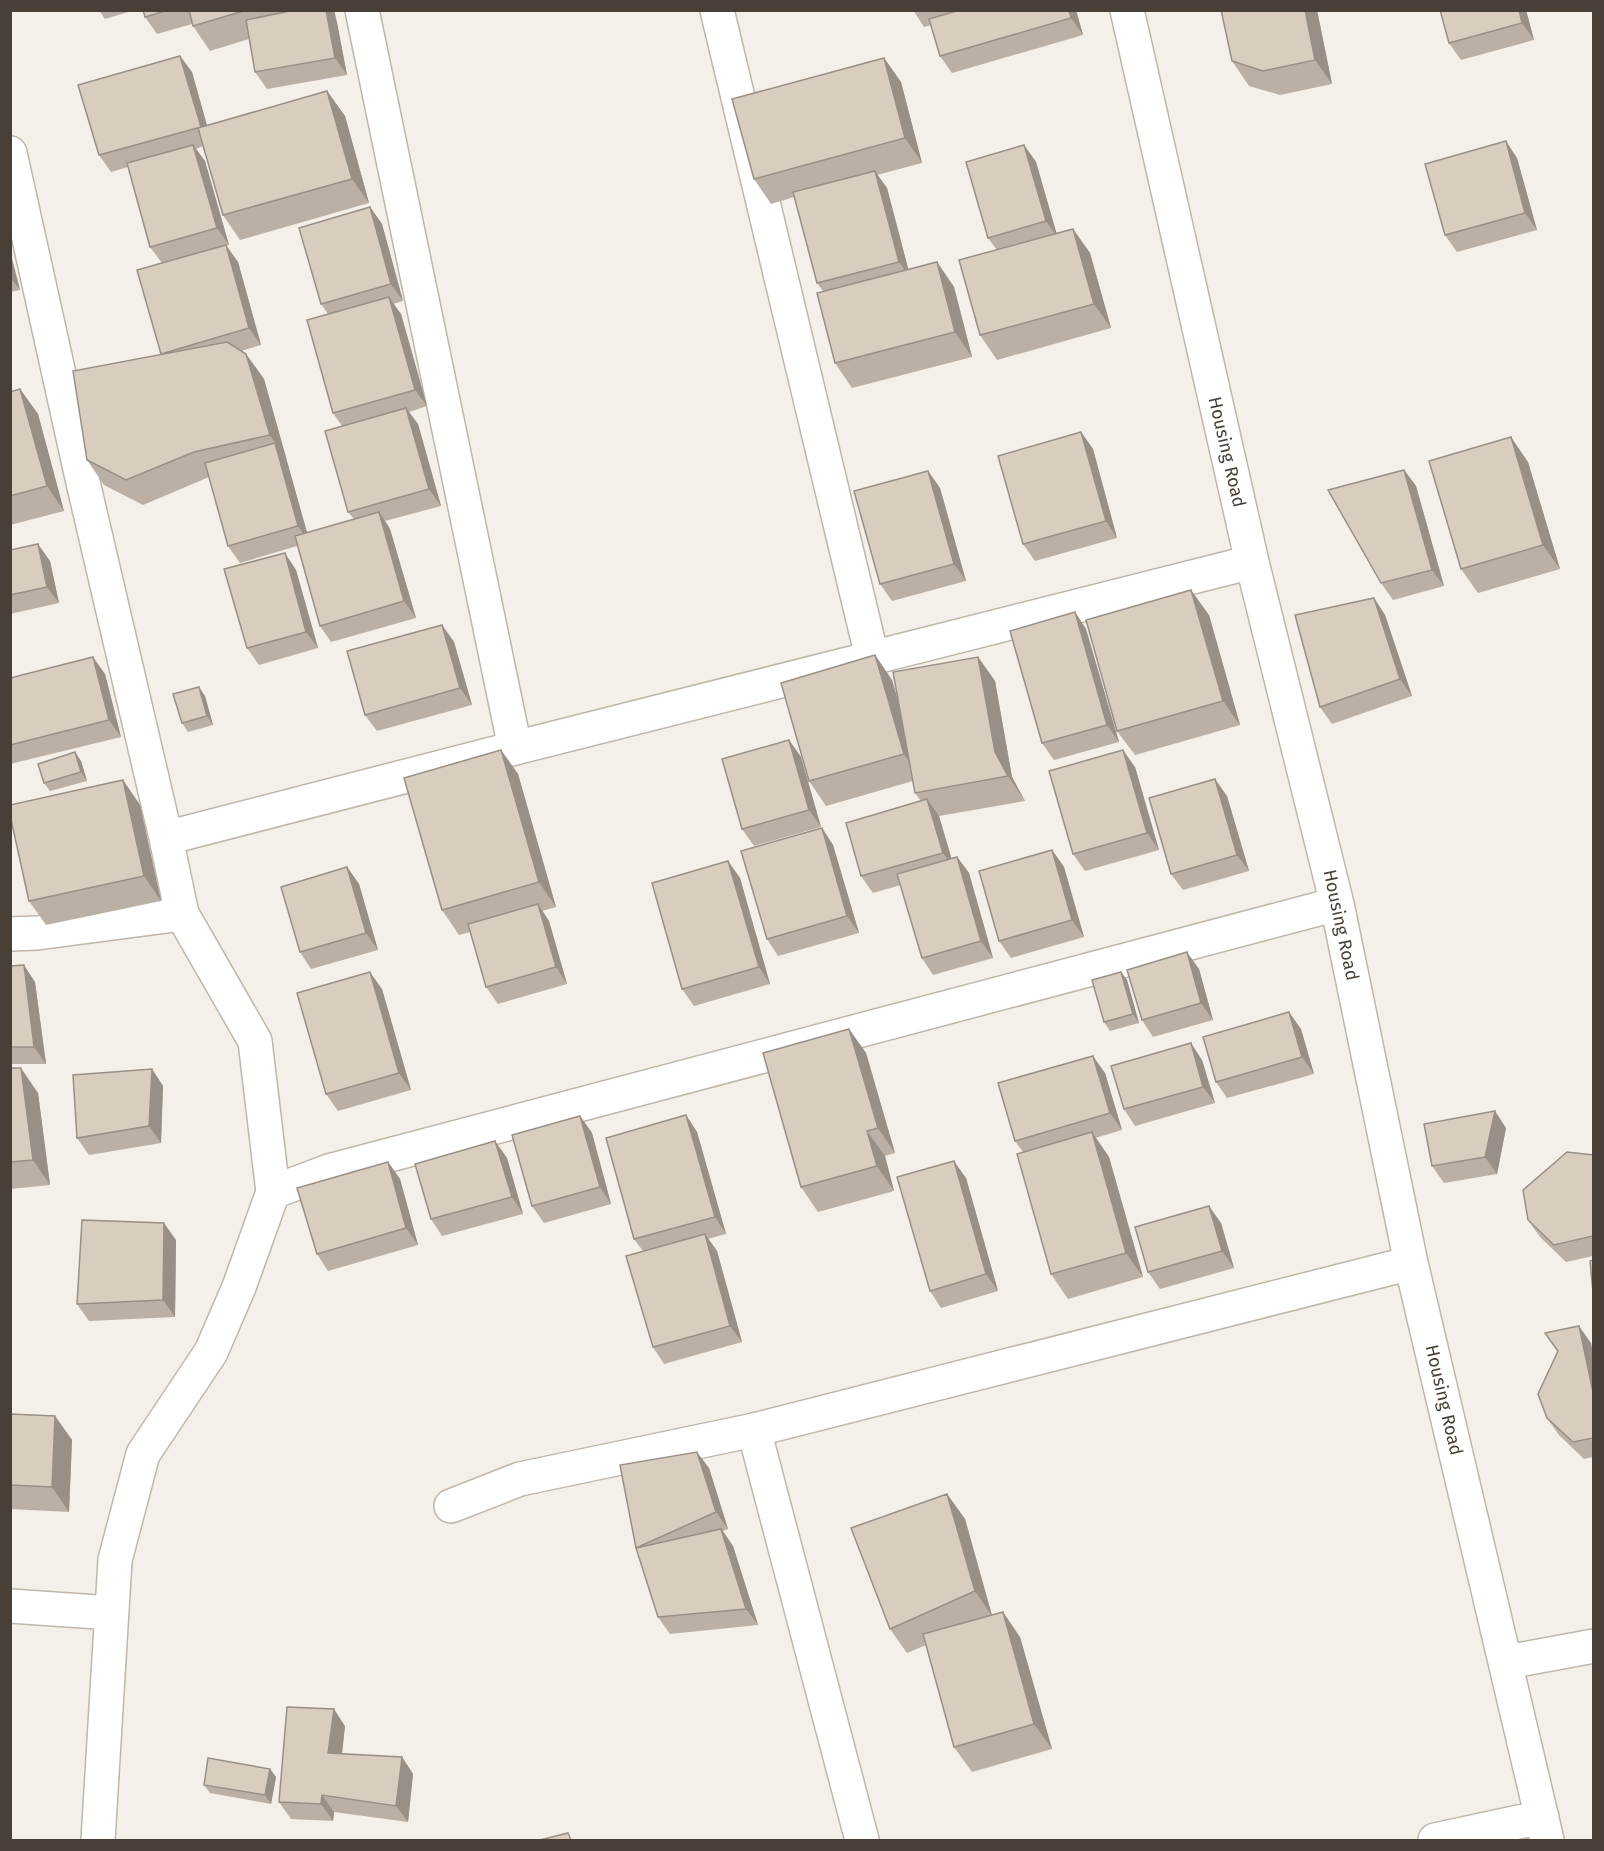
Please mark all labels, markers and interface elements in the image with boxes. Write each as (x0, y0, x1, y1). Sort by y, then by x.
street label: Housing Road (1204, 395, 1250, 509)
street label: Housing Road (1319, 867, 1363, 983)
street label: Housing Road (1421, 1343, 1467, 1457)

